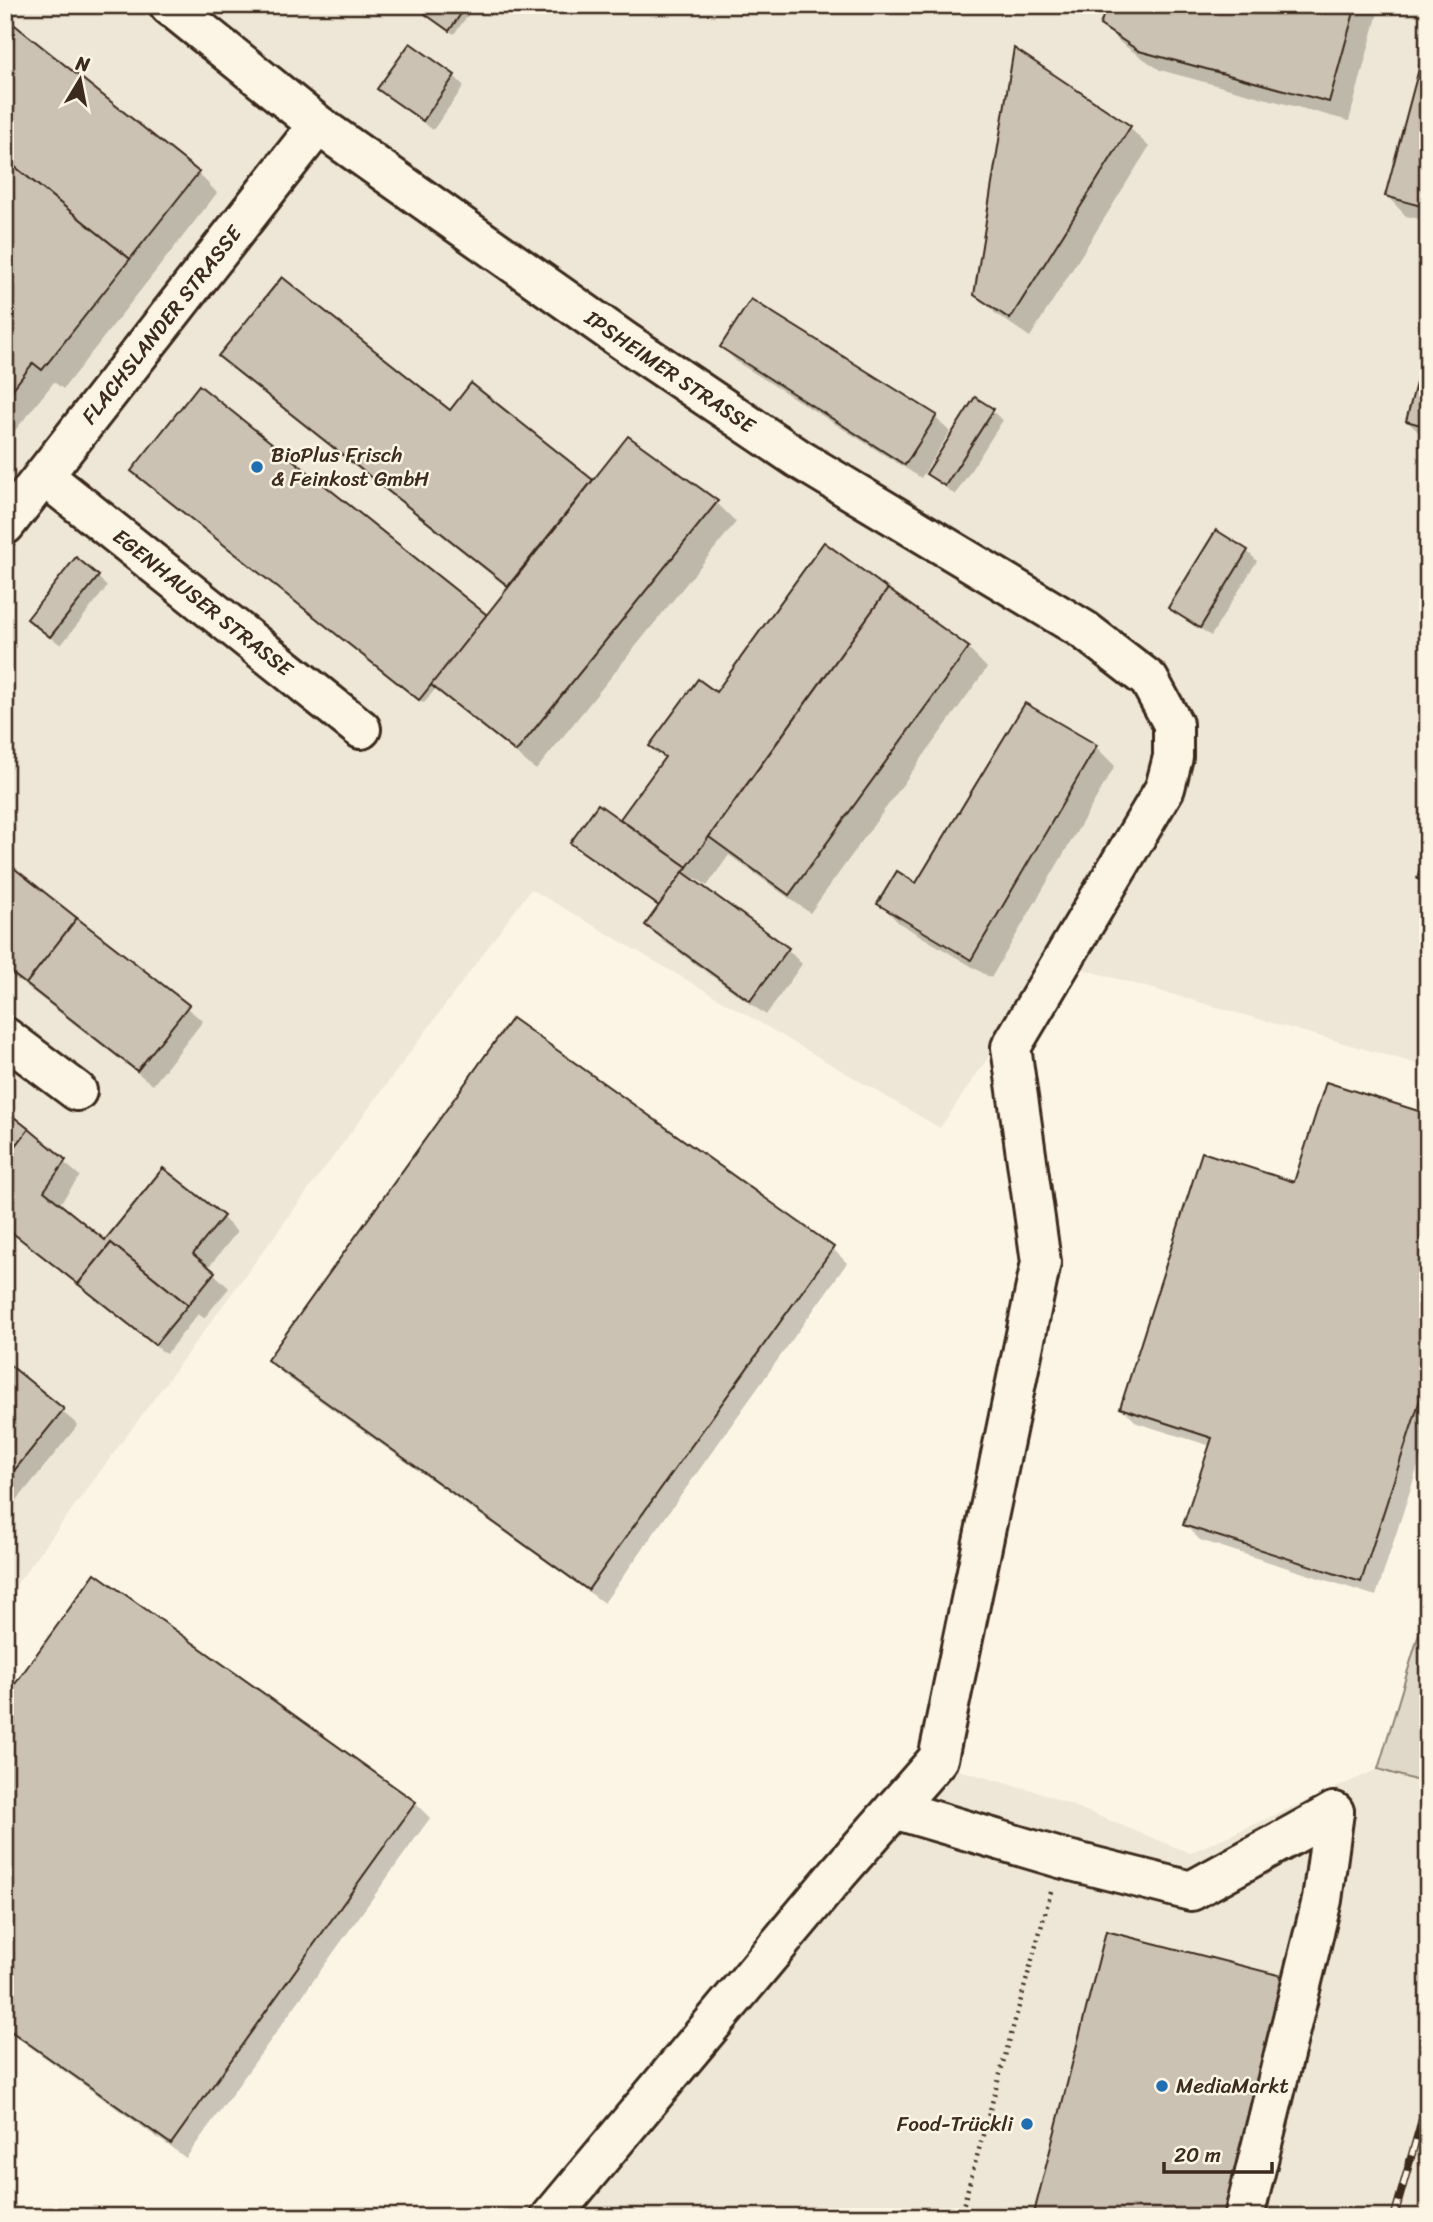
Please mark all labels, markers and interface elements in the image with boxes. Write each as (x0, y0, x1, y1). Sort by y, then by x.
north arrow (46, 46, 116, 116)
text: N (73, 46, 93, 81)
street label: FLACHSLANDER STRASSE (71, 216, 253, 433)
street label: IPSHEIMER STRASSE (576, 299, 764, 444)
place label: BioPlus Frisch & Feinkost GmbH (271, 436, 429, 498)
marker: BioPlus Frisch & Feinkost GmbH (249, 459, 265, 475)
street label: EGENHAUSER STRASSE (104, 519, 302, 688)
place label: MediaMarkt (1176, 2067, 1289, 2105)
marker: MediaMarkt (1154, 2078, 1170, 2094)
place label: Food-Trückli (897, 2105, 1014, 2143)
marker: Food-Trückli (1019, 2116, 1035, 2132)
scale bar (1164, 2131, 1272, 2175)
text: 20 m (1174, 2136, 1221, 2174)

